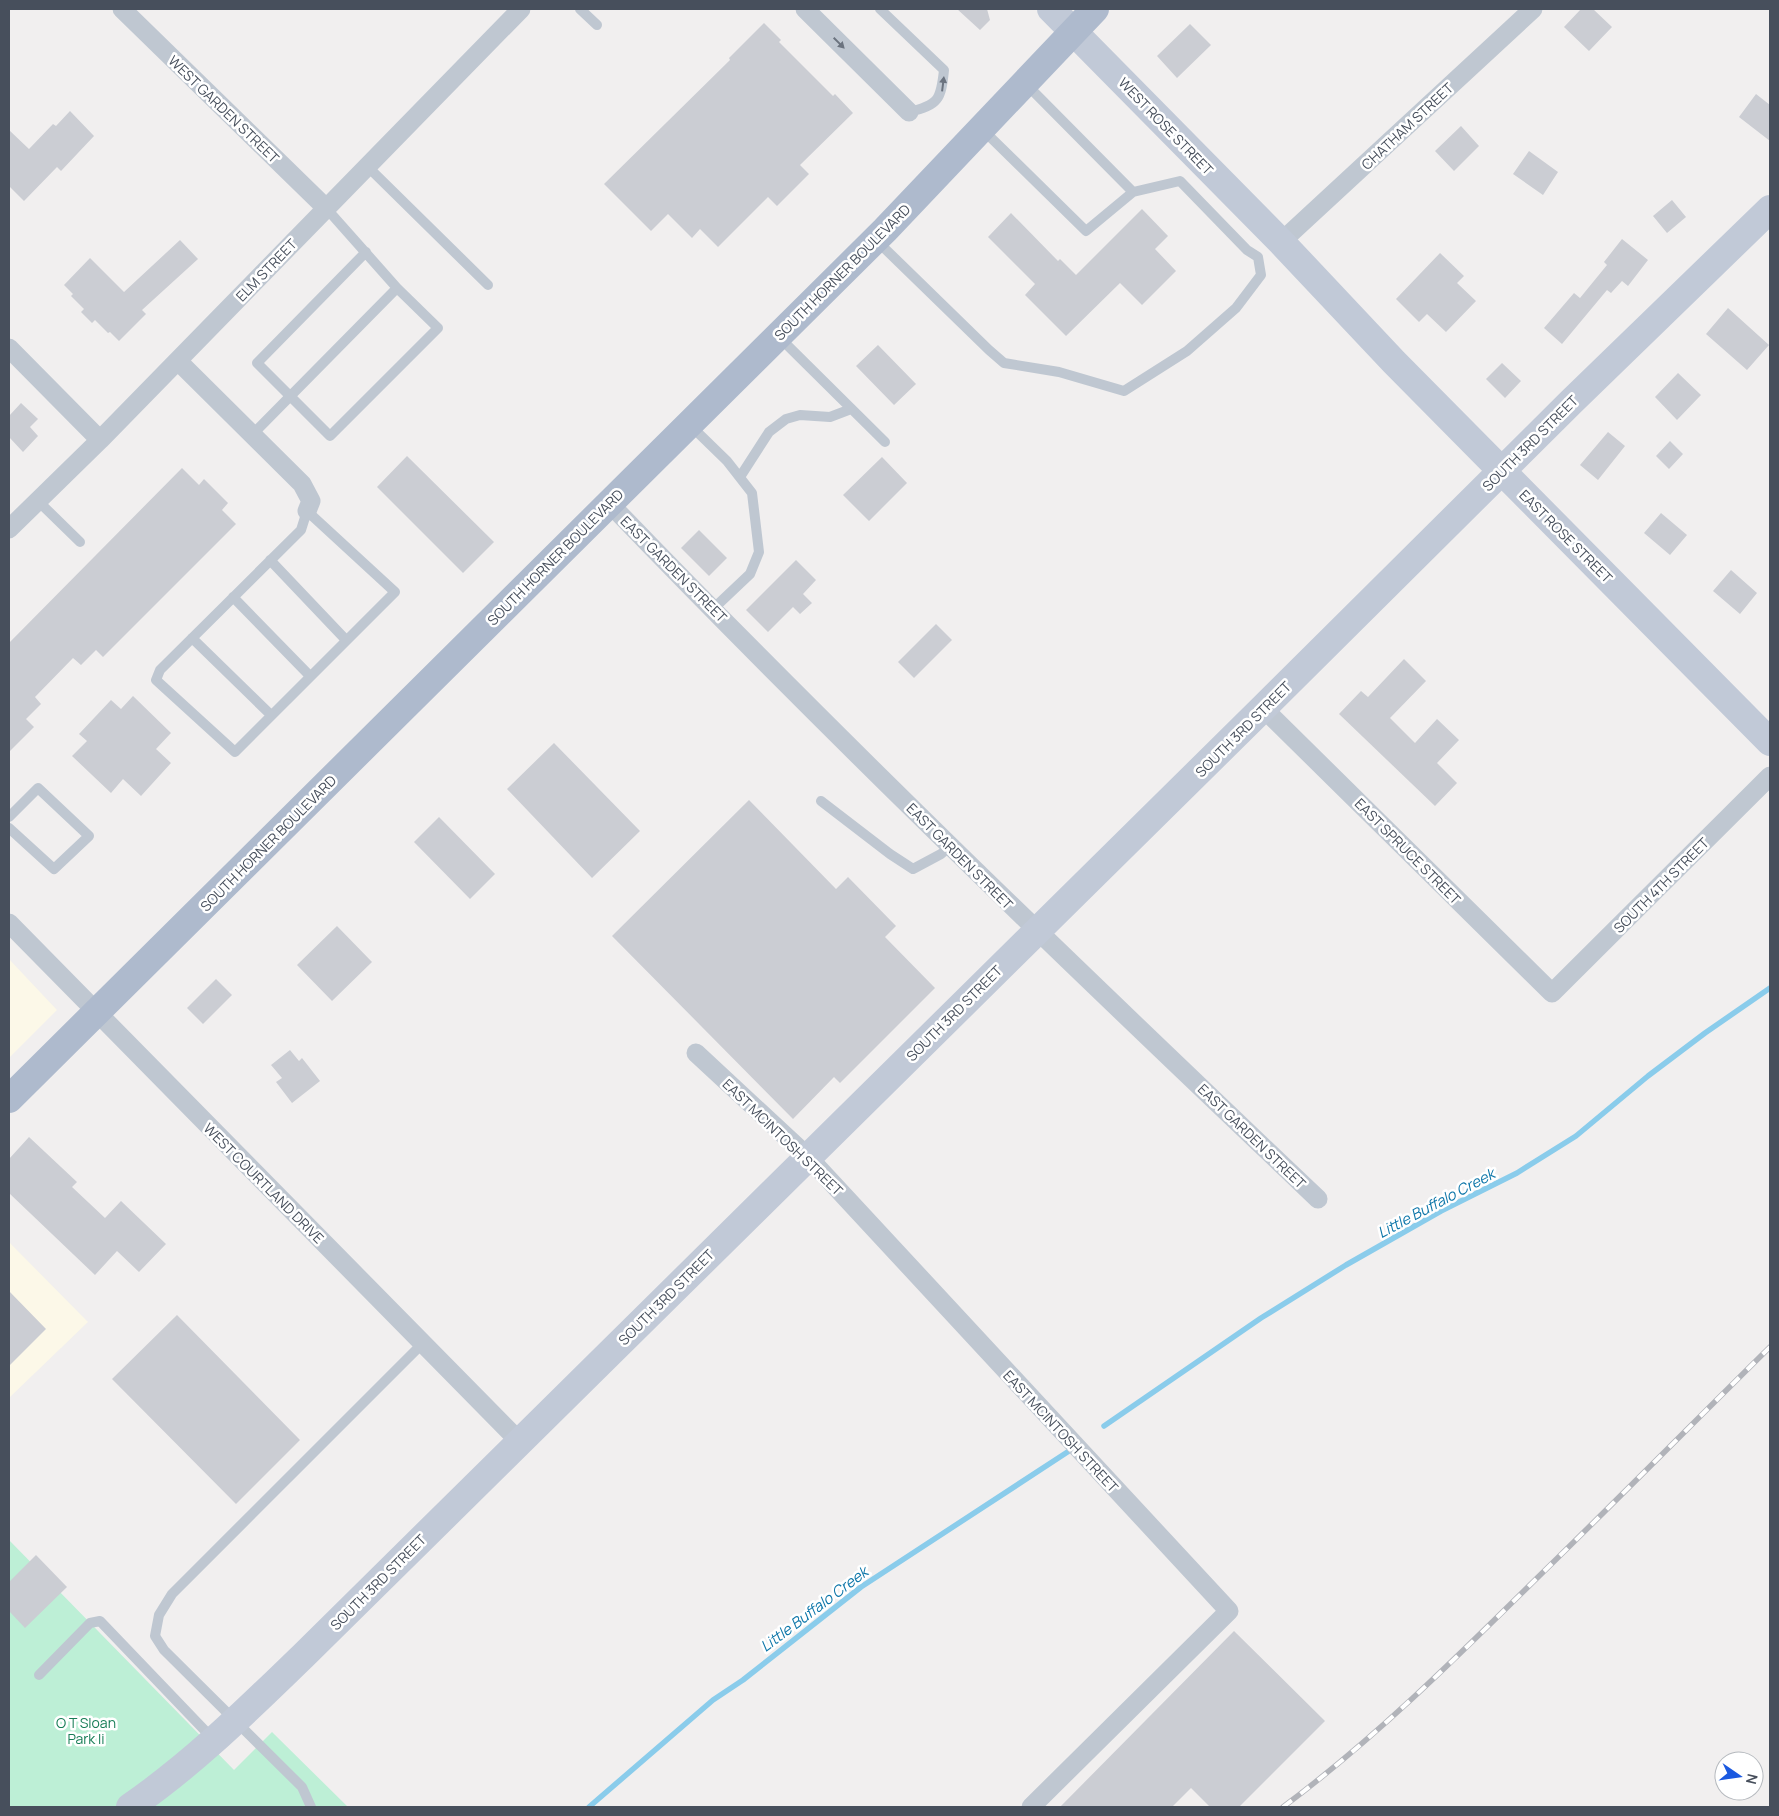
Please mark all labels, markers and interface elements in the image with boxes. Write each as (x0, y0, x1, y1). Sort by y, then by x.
one-way arrow (833, 37, 845, 49)
street label: WEST GARDEN STREET (164, 51, 284, 167)
street label: WEST ROSE STREET (1115, 73, 1218, 179)
one-way arrow (939, 76, 947, 92)
street label: CHATHAM STREET (1357, 78, 1458, 174)
street label: SOUTH HORNER BOULEVARD (770, 200, 914, 344)
street label: ELM STREET (231, 234, 301, 305)
street label: SOUTH 3RD STREET (1478, 390, 1583, 495)
street label: SOUTH HORNER BOULEVARD (483, 485, 627, 629)
street label: EAST ROSE STREET (1515, 485, 1617, 587)
street label: EAST GARDEN STREET (617, 512, 732, 627)
street label: SOUTH 3RD STREET (1191, 676, 1296, 781)
street label: SOUTH HORNER BOULEVARD (196, 771, 340, 915)
street label: EAST SPRUCE STREET (1351, 794, 1466, 909)
street label: EAST GARDEN STREET (903, 799, 1018, 914)
street label: SOUTH 4TH STREET (1609, 833, 1713, 937)
street label: SOUTH 3RD STREET (902, 960, 1007, 1065)
street label: EAST MCINTOSH STREET (719, 1075, 848, 1200)
street label: EAST GARDEN STREET (1194, 1079, 1311, 1193)
street label: WEST COURTLAND DRIVE (200, 1119, 328, 1247)
water label: Little Buffalo Creek (1374, 1162, 1501, 1243)
street label: SOUTH 3RD STREET (614, 1244, 719, 1349)
street label: EAST MCINTOSH STREET (999, 1366, 1123, 1497)
street label: SOUTH 3RD STREET (326, 1529, 431, 1634)
water label: Little Buffalo Creek (756, 1560, 874, 1657)
park label: O T Sloan Park Ii (56, 1713, 116, 1748)
north arrow (1714, 1751, 1764, 1801)
text: N (1742, 1772, 1763, 1786)

